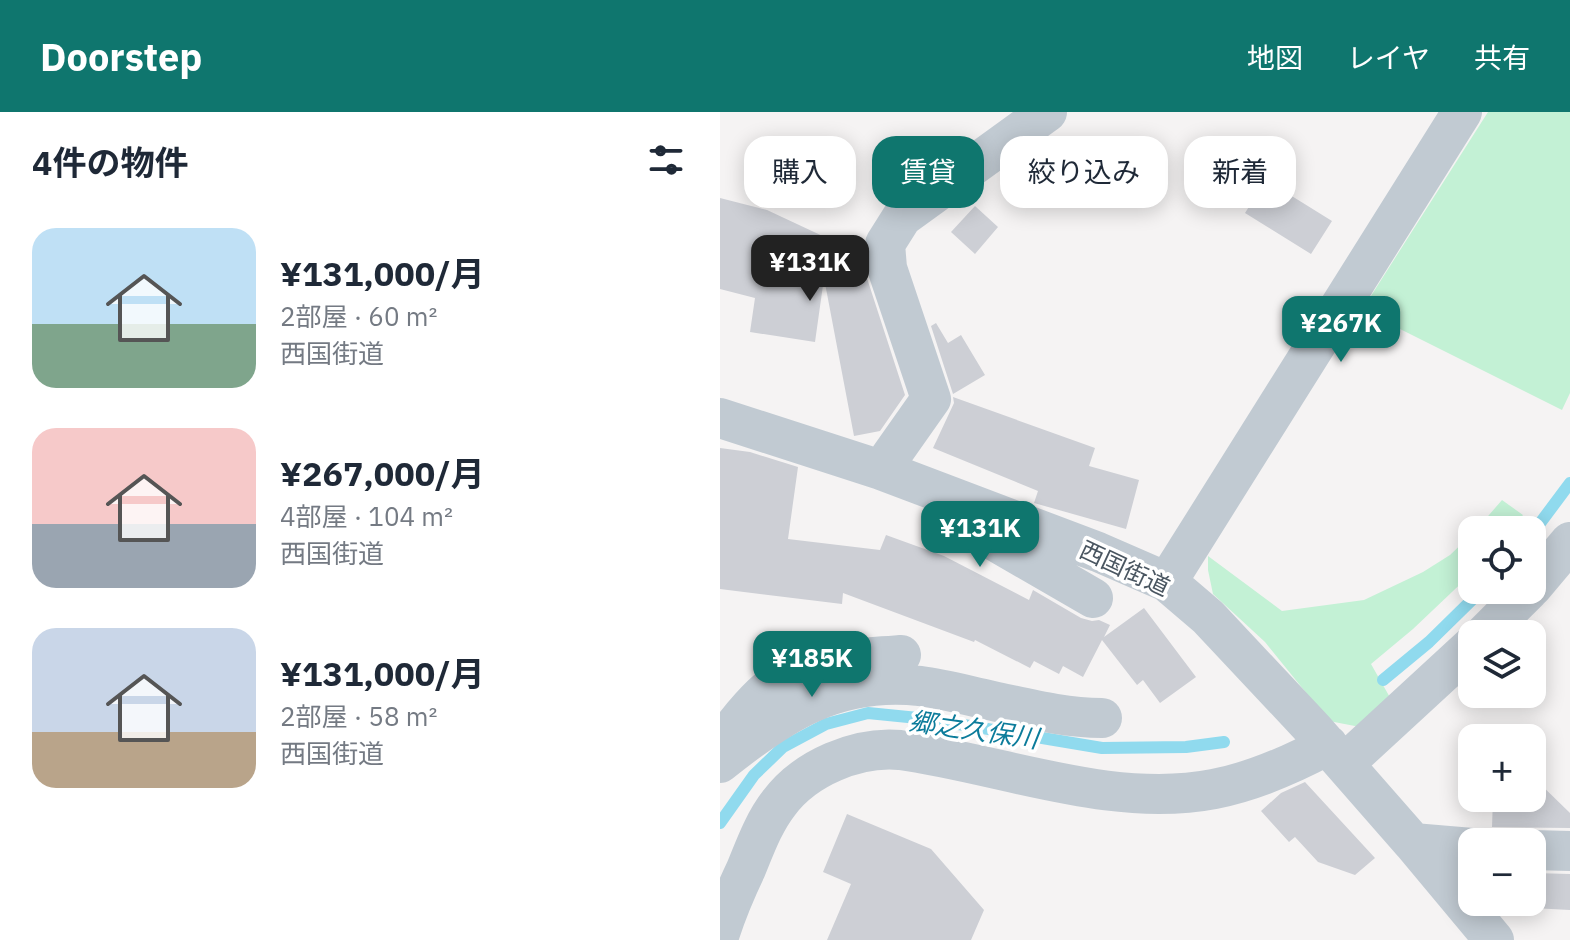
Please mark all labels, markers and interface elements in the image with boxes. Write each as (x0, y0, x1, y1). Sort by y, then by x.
text: Doorstep (40, 32, 202, 81)
text: 地図 (1247, 39, 1303, 76)
text: レイヤ (1347, 39, 1430, 76)
text: 共有 (1474, 39, 1530, 76)
chip: 購入 (744, 136, 856, 208)
chip: 賃貸 (872, 136, 984, 208)
chip: 絞り込み (1000, 136, 1168, 208)
chip: 新着 (1184, 136, 1296, 208)
icon: filters (644, 138, 688, 182)
text: 4件の物件 (32, 140, 188, 184)
pin: ¥131K (754, 235, 866, 303)
text: ¥131K (769, 244, 851, 278)
text: ¥131,000/月 (280, 251, 485, 295)
icon: home (96, 260, 192, 356)
pin: ¥267K (1285, 296, 1397, 364)
text: 2部屋 · 60 m² (280, 299, 437, 333)
text: ¥267K (1300, 305, 1382, 339)
text: 西国街道 (280, 336, 384, 370)
text: ¥267,000/月 (280, 451, 485, 495)
icon: home (96, 460, 192, 556)
text: 4部屋 · 104 m² (280, 499, 453, 533)
pin: ¥131K (924, 501, 1036, 569)
text: ¥131K (939, 510, 1021, 544)
map controls (1458, 516, 1546, 916)
button: locate (1458, 516, 1546, 604)
street label: 西国街道 (1075, 533, 1175, 603)
text: 西国街道 (280, 536, 384, 570)
button: layers (1458, 620, 1546, 708)
pin: ¥185K (756, 631, 868, 699)
text: ¥185K (771, 640, 853, 674)
text: ¥131,000/月 (280, 651, 485, 695)
icon: home (96, 660, 192, 756)
text: 2部屋 · 58 m² (280, 699, 437, 733)
water label: 郷之久保川 (907, 703, 1044, 755)
button: + (1458, 724, 1546, 812)
text: 西国街道 (280, 736, 384, 770)
button: − (1458, 828, 1546, 916)

